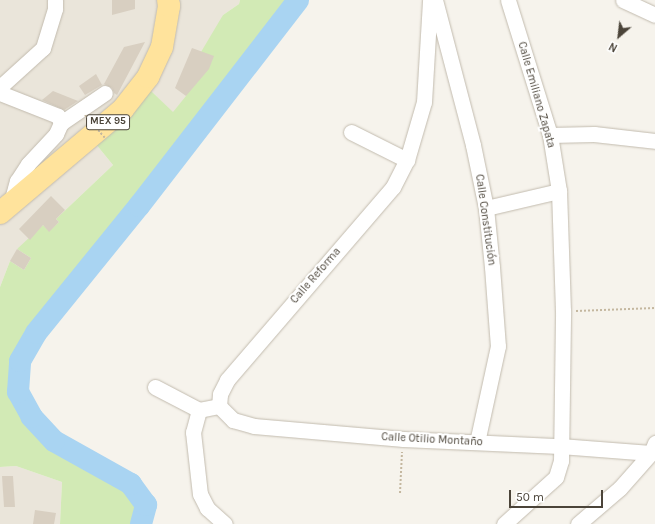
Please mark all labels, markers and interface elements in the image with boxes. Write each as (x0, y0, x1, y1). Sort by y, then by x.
north arrow (599, 16, 639, 56)
text: N (607, 39, 620, 55)
street label: Calle Emiliano Zapata (515, 40, 557, 150)
road number: MEX 95 (86, 114, 130, 130)
street label: Calle Constitución (472, 173, 498, 267)
street label: Calle Reforma (288, 245, 344, 307)
street label: Calle Otilio Montaño (381, 431, 483, 449)
scale bar (511, 482, 605, 508)
text: 50 m (516, 490, 544, 504)

